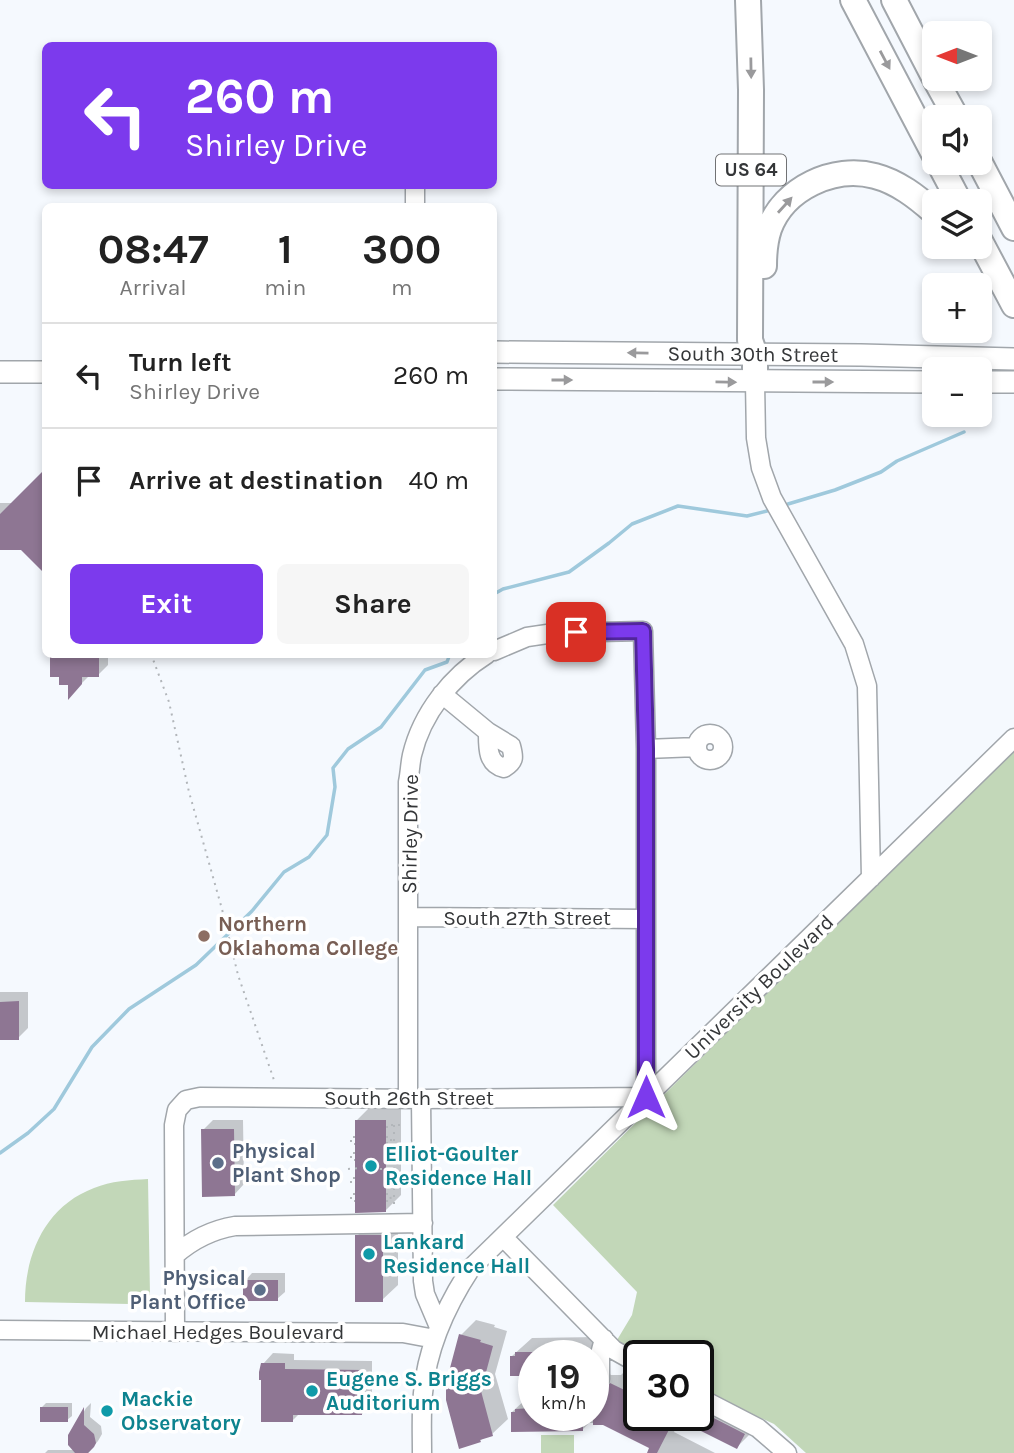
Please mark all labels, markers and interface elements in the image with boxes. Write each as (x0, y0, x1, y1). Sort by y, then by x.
north arrow (922, 21, 992, 91)
map controls (922, 21, 992, 427)
one-way arrow (879, 51, 891, 70)
one-way arrow (745, 57, 757, 79)
text: 260 m (185, 68, 334, 125)
icon: left (70, 70, 161, 161)
button: sound (922, 105, 992, 175)
text: Shirley Drive (185, 127, 367, 164)
road number: US 64 (716, 154, 786, 186)
button: layers (922, 189, 992, 259)
one-way arrow (777, 197, 793, 214)
text: 08:47 (98, 224, 209, 274)
text: 1 (278, 224, 293, 274)
text: 300 (362, 224, 441, 274)
button: + (922, 273, 992, 343)
text: Arrival (119, 274, 187, 301)
text: min (264, 274, 306, 301)
text: m (391, 274, 412, 301)
street label: South 30th Street (668, 341, 839, 367)
text: Turn left (129, 347, 231, 378)
one-way arrow (627, 348, 649, 359)
icon: left (70, 357, 108, 395)
button: − (922, 357, 992, 427)
text: 260 m (393, 360, 469, 391)
one-way arrow (551, 374, 573, 386)
one-way arrow (715, 376, 737, 387)
one-way arrow (812, 376, 834, 388)
text: Shirley Drive (129, 378, 260, 405)
icon: arrive (70, 462, 108, 500)
text: Arrive at destination (129, 465, 383, 496)
text: 40 m (409, 465, 469, 496)
button: Exit (70, 564, 263, 644)
button: Share (277, 564, 469, 644)
pin (546, 602, 606, 662)
icon: arrive (557, 613, 595, 651)
street label: Shirley Drive (397, 774, 423, 894)
street label: South 27th Street (443, 906, 611, 930)
street label: University Boulevard (680, 910, 838, 1064)
place label: Northern Oklahoma College (218, 912, 398, 960)
marker: Northern Oklahoma College (196, 928, 212, 944)
position arrow (609, 1060, 683, 1134)
street label: South 26th Street (324, 1086, 494, 1110)
place label: Physical Plant Shop (232, 1139, 341, 1187)
place label: Elliot-Goulter Residence Hall (385, 1142, 532, 1190)
marker: Physical Plant Shop (210, 1155, 226, 1171)
marker: Elliot-Goulter Residence Hall (363, 1158, 379, 1174)
place label: Lankard Residence Hall (383, 1230, 530, 1278)
marker: Lankard Residence Hall (361, 1246, 377, 1262)
place label: Physical Plant Office (130, 1266, 246, 1314)
marker: Physical Plant Office (252, 1282, 268, 1298)
street label: Michael Hedges Boulevard (92, 1320, 344, 1344)
speed limit sign: 30 (623, 1340, 714, 1431)
text: 19 (547, 1356, 580, 1397)
place label: Eugene S. Briggs Auditorium (326, 1367, 492, 1415)
marker: Eugene S. Briggs Auditorium (304, 1383, 320, 1399)
place label: Mackie Observatory (121, 1387, 241, 1435)
text: km/h (541, 1392, 586, 1414)
marker: Mackie Observatory (99, 1403, 115, 1419)

